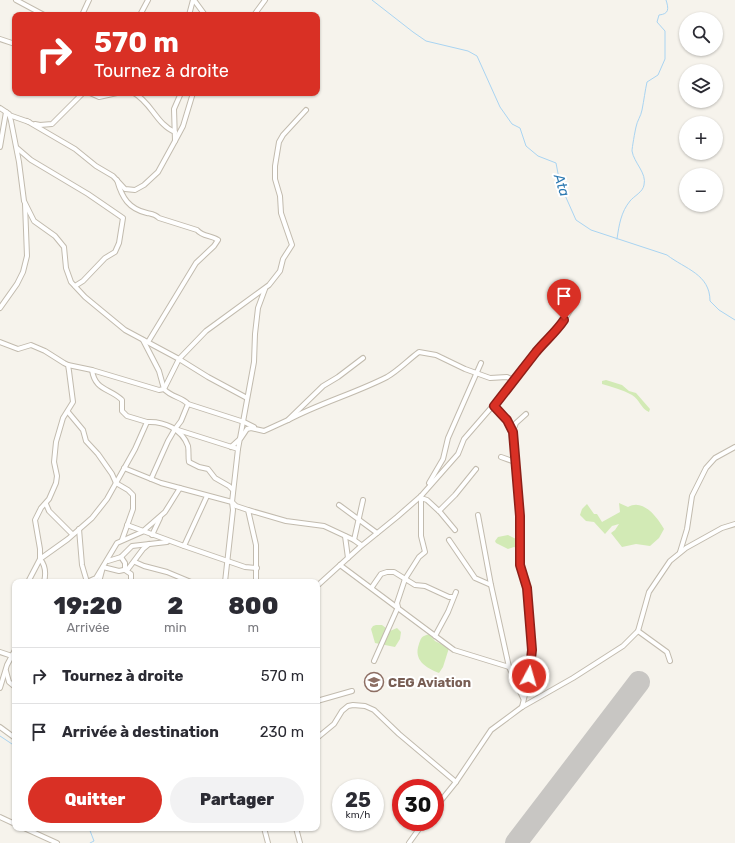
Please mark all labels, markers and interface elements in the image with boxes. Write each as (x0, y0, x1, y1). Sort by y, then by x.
map controls (679, 12, 723, 212)
button: search (679, 12, 723, 56)
text: 570 m (94, 26, 179, 59)
icon: right (28, 28, 80, 80)
text: Tournez à droite (94, 60, 229, 82)
button: layers (679, 64, 723, 108)
button: + (679, 116, 723, 160)
button: − (679, 168, 723, 212)
water label: Ata (550, 171, 573, 199)
pin (547, 279, 581, 320)
icon: arrive (553, 285, 575, 307)
text: 19:20 (54, 592, 123, 620)
text: 2 (167, 592, 183, 620)
text: 800 (228, 592, 278, 620)
text: Arrivée (66, 620, 110, 635)
text: min (164, 620, 187, 635)
text: m (248, 620, 259, 635)
position arrow (508, 655, 550, 697)
icon: right (28, 665, 50, 687)
text: Tournez à droite (62, 667, 183, 685)
text: 570 m (261, 667, 304, 685)
school or university icon: CEG Aviation (363, 671, 385, 693)
place label: CEG Aviation (388, 675, 471, 690)
icon: arrive (28, 721, 50, 743)
text: Arrivée à destination (62, 723, 219, 741)
text: 230 m (260, 723, 304, 741)
button: Quitter (28, 777, 162, 823)
button: Partager (170, 777, 304, 823)
speed limit sign: 30 (392, 779, 444, 831)
text: 25 (345, 788, 371, 812)
text: km/h (346, 809, 370, 821)

